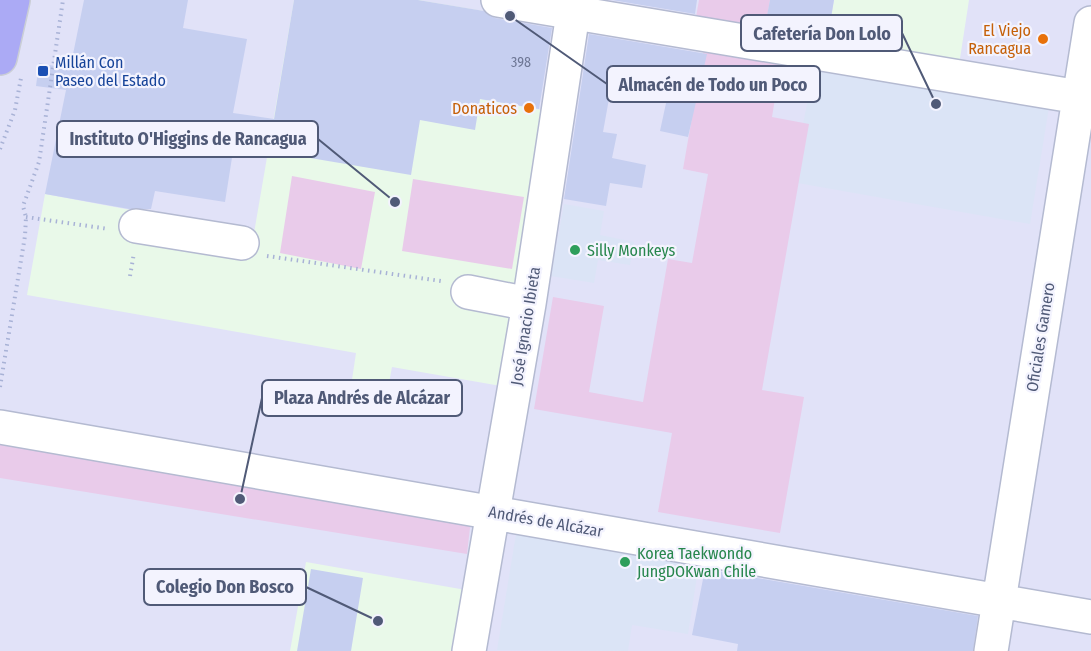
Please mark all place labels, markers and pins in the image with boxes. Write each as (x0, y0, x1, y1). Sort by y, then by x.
callout: Cafetería Don Lolo (741, 15, 902, 51)
place label: El Viejo Rancagua (968, 21, 1031, 58)
marker: El Viejo Rancagua (1036, 32, 1050, 46)
place label: Millán Con Paseo del Estado (55, 53, 166, 90)
marker: Millán Con Paseo del Estado (36, 64, 50, 78)
callout: Almacén de Todo un Poco (607, 66, 820, 102)
place label: Donaticos (452, 99, 517, 118)
marker: Donaticos (522, 101, 536, 115)
callout: Instituto O'Higgins de Rancagua (57, 121, 318, 157)
place label: Silly Monkeys (587, 241, 676, 260)
marker: Silly Monkeys (568, 243, 582, 257)
callout: Plaza Andrés de Alcázar (262, 380, 462, 416)
place label: Korea Taekwondo JungDOKwan Chile (637, 544, 756, 581)
marker: Korea Taekwondo JungDOKwan Chile (618, 555, 632, 569)
callout: Colegio Don Bosco (144, 569, 306, 605)

